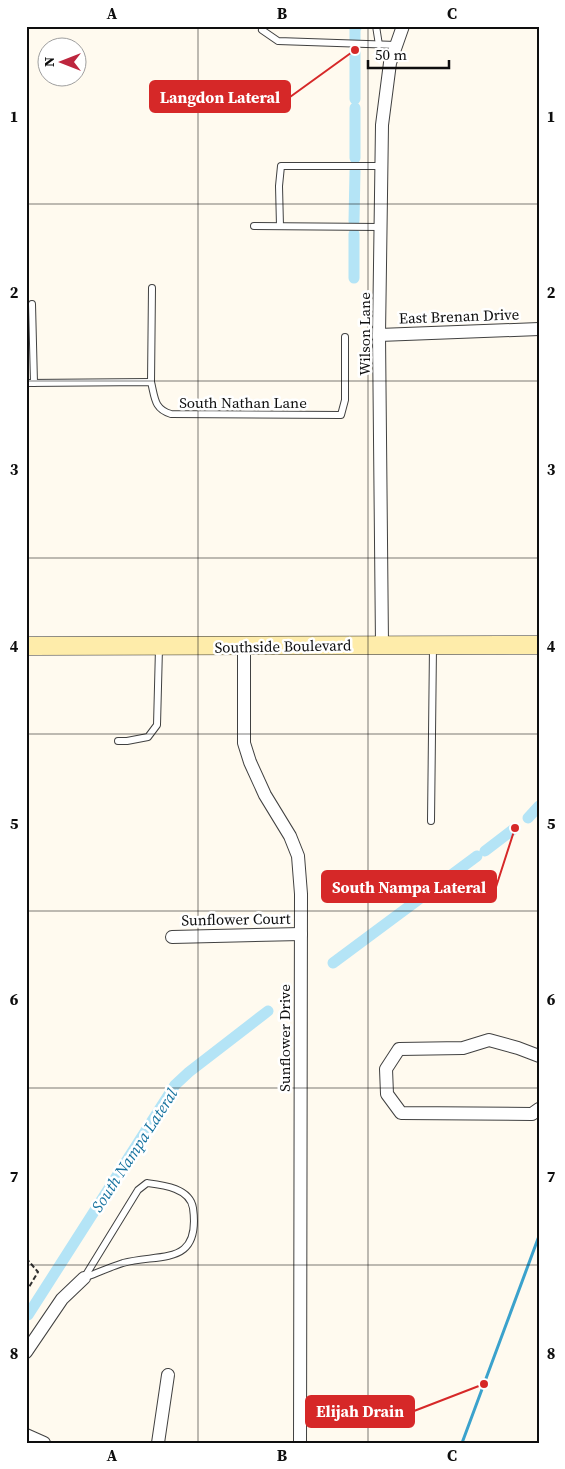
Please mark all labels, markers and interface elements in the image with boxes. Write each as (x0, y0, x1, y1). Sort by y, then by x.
text: A (107, 2, 118, 24)
text: B (277, 2, 288, 24)
text: C (447, 2, 457, 24)
north arrow (38, 38, 88, 88)
scale bar (368, 38, 449, 70)
text: 50 m (375, 44, 407, 65)
text: N (39, 57, 59, 67)
callout: Langdon Lateral (150, 81, 290, 112)
text: Langdon Lateral (160, 86, 280, 108)
text: 1 (10, 105, 18, 127)
text: 1 (547, 105, 555, 127)
text: 2 (10, 281, 19, 303)
text: 2 (547, 281, 556, 303)
street label: Wilson Lane (354, 292, 375, 376)
street label: East Brenan Drive (399, 303, 520, 329)
street label: South Nathan Lane (179, 392, 307, 413)
text: 3 (10, 458, 19, 480)
text: 3 (547, 458, 556, 480)
street label: Southside Boulevard (214, 634, 352, 658)
text: 4 (10, 635, 19, 657)
text: 4 (547, 635, 556, 657)
text: 5 (10, 812, 19, 834)
text: 5 (547, 812, 556, 834)
callout: South Nampa Lateral (322, 871, 496, 902)
text: South Nampa Lateral (332, 876, 486, 898)
street label: Sunflower Court (181, 908, 291, 930)
street label: Sunflower Drive (274, 984, 295, 1092)
text: 6 (10, 988, 19, 1010)
text: 6 (547, 988, 556, 1010)
water label: South Nampa Lateral (86, 1084, 182, 1216)
text: 7 (10, 1165, 19, 1187)
text: 7 (547, 1165, 556, 1187)
text: 8 (10, 1342, 18, 1364)
text: 8 (547, 1342, 555, 1364)
callout: Elijah Drain (306, 1396, 414, 1427)
text: Elijah Drain (316, 1400, 404, 1422)
text: A (107, 1444, 118, 1466)
text: B (277, 1444, 288, 1466)
text: C (447, 1444, 457, 1466)

